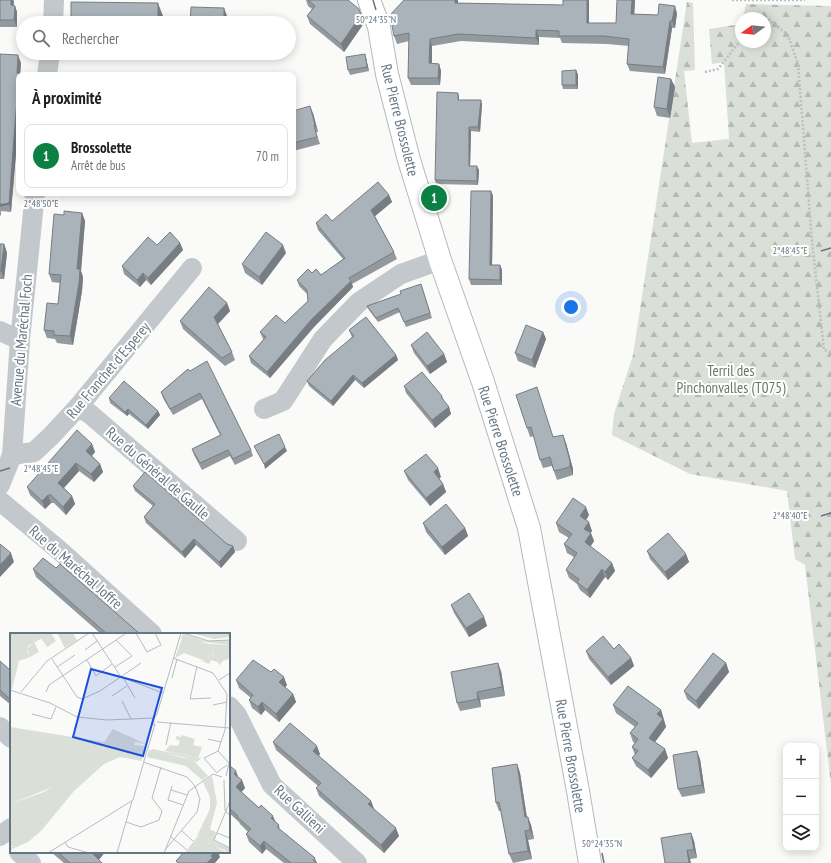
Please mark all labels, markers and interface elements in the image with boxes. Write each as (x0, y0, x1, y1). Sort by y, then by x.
north arrow (735, 12, 771, 48)
text: 50°24'35"N (356, 13, 396, 26)
search box (16, 16, 296, 60)
icon: search (30, 27, 52, 49)
text: Rechercher (62, 29, 119, 48)
street label: Rue Pierre Brossolette (377, 62, 423, 178)
text: À proximité (32, 87, 102, 109)
text: Brossolette (71, 138, 132, 157)
text: 1 (43, 148, 49, 165)
text: 70 m (256, 148, 279, 165)
text: Arrêt de bus (71, 157, 125, 174)
pin: 1 (421, 183, 447, 213)
text: 2°48'50"E (24, 197, 58, 210)
text: 2°48'45"E (773, 244, 807, 257)
street label: Avenue du Maréchal Foch (6, 273, 36, 407)
your location (561, 297, 581, 317)
street label: Rue Franchet d'Esperey (62, 317, 154, 422)
park label: Terril des Pinchonvalles (T075) (677, 361, 786, 397)
street label: Rue Pierre Brossolette (474, 383, 528, 499)
street label: Rue du Général de Gaulle (102, 423, 214, 523)
text: 2°48'45"E (24, 462, 58, 475)
text: 2°48'40"E (773, 509, 807, 522)
street label: Rue du Maréchal Joffre (25, 521, 127, 613)
inset map (10, 633, 230, 853)
street label: Rue Pierre Brossolette (552, 698, 590, 814)
map controls (783, 743, 819, 851)
button: + (783, 743, 819, 779)
button: − (783, 779, 819, 815)
street label: Rue Gallieni (271, 781, 329, 837)
button: layers (783, 815, 819, 851)
text: 50°24'35"N (582, 837, 622, 850)

